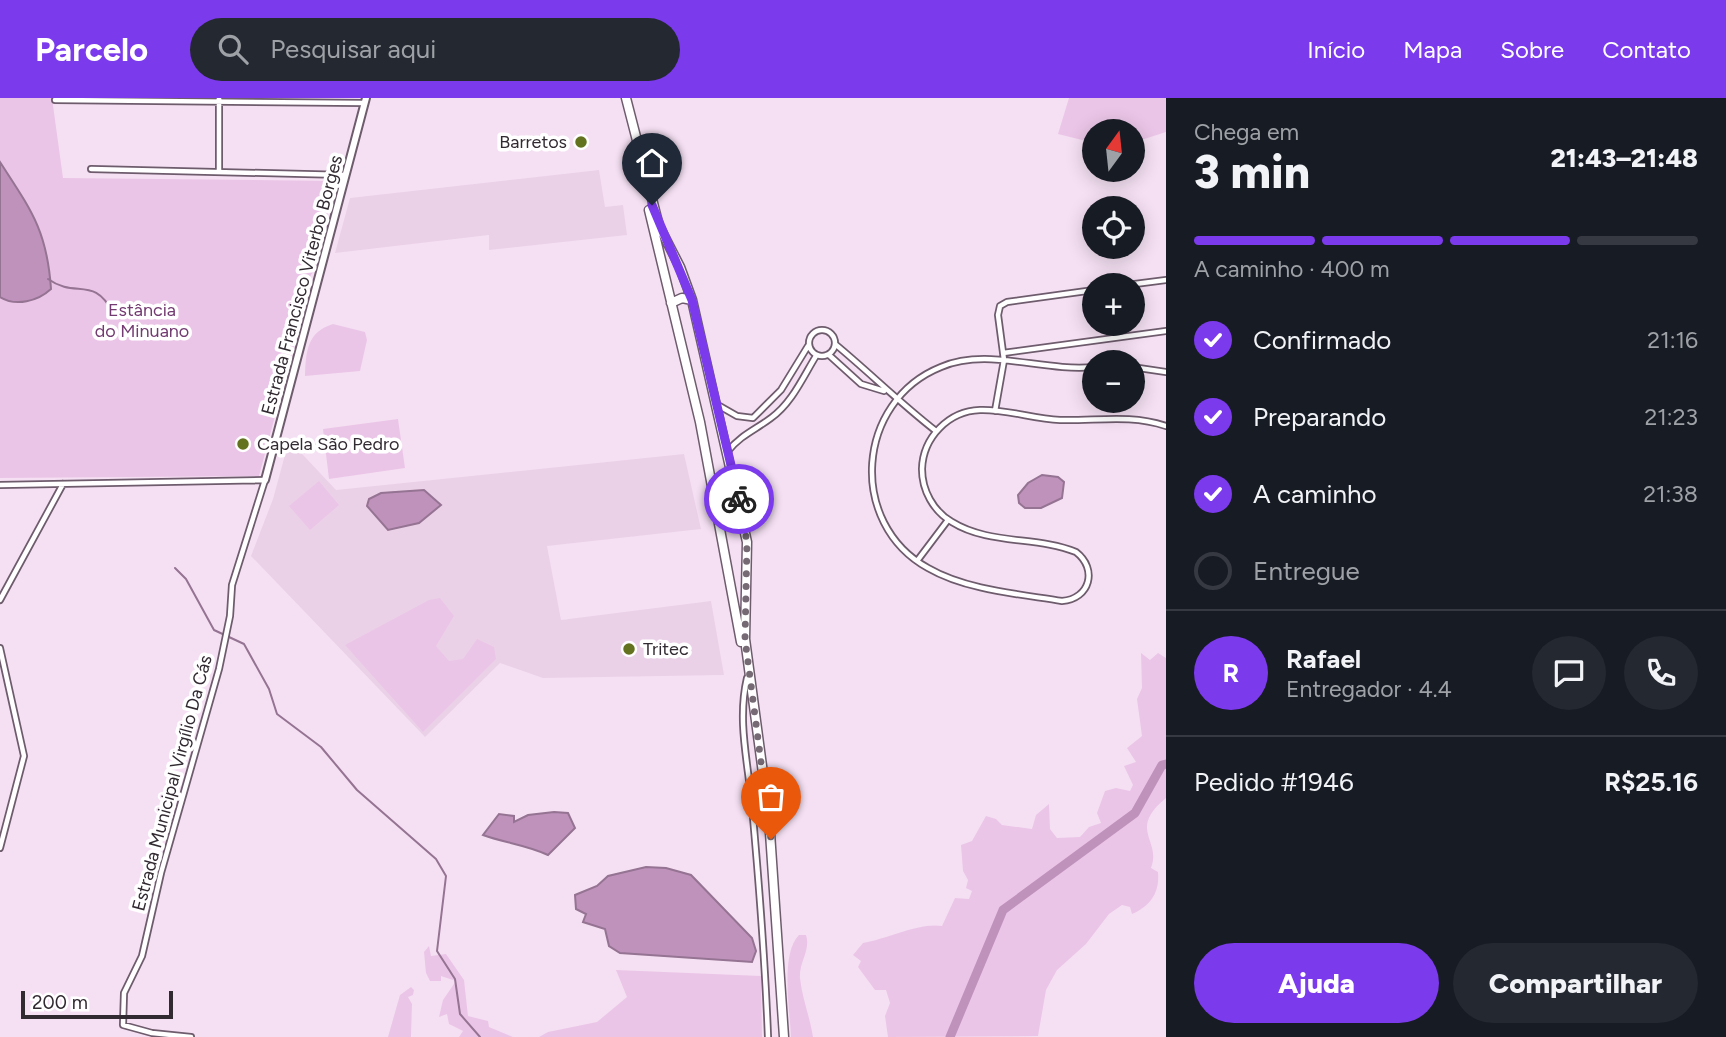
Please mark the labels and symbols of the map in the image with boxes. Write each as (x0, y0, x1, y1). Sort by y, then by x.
north arrow (1082, 119, 1144, 182)
place label: Barretos (499, 131, 567, 153)
pin (622, 133, 682, 205)
marker: Barretos (573, 134, 589, 150)
street label: Estrada Francisco Viterbo Borges (257, 153, 347, 417)
park label: Estância do Minuano (95, 299, 189, 342)
place label: Capela São Pedro (257, 433, 399, 455)
marker: Capela São Pedro (235, 436, 251, 452)
courier (704, 464, 774, 534)
place label: Tritec (643, 638, 689, 660)
marker: Tritec (621, 641, 637, 657)
street label: Estrada Municipal Virgílio Da Cás (127, 653, 217, 913)
pin (741, 767, 801, 839)
scale bar (21, 988, 173, 1020)

